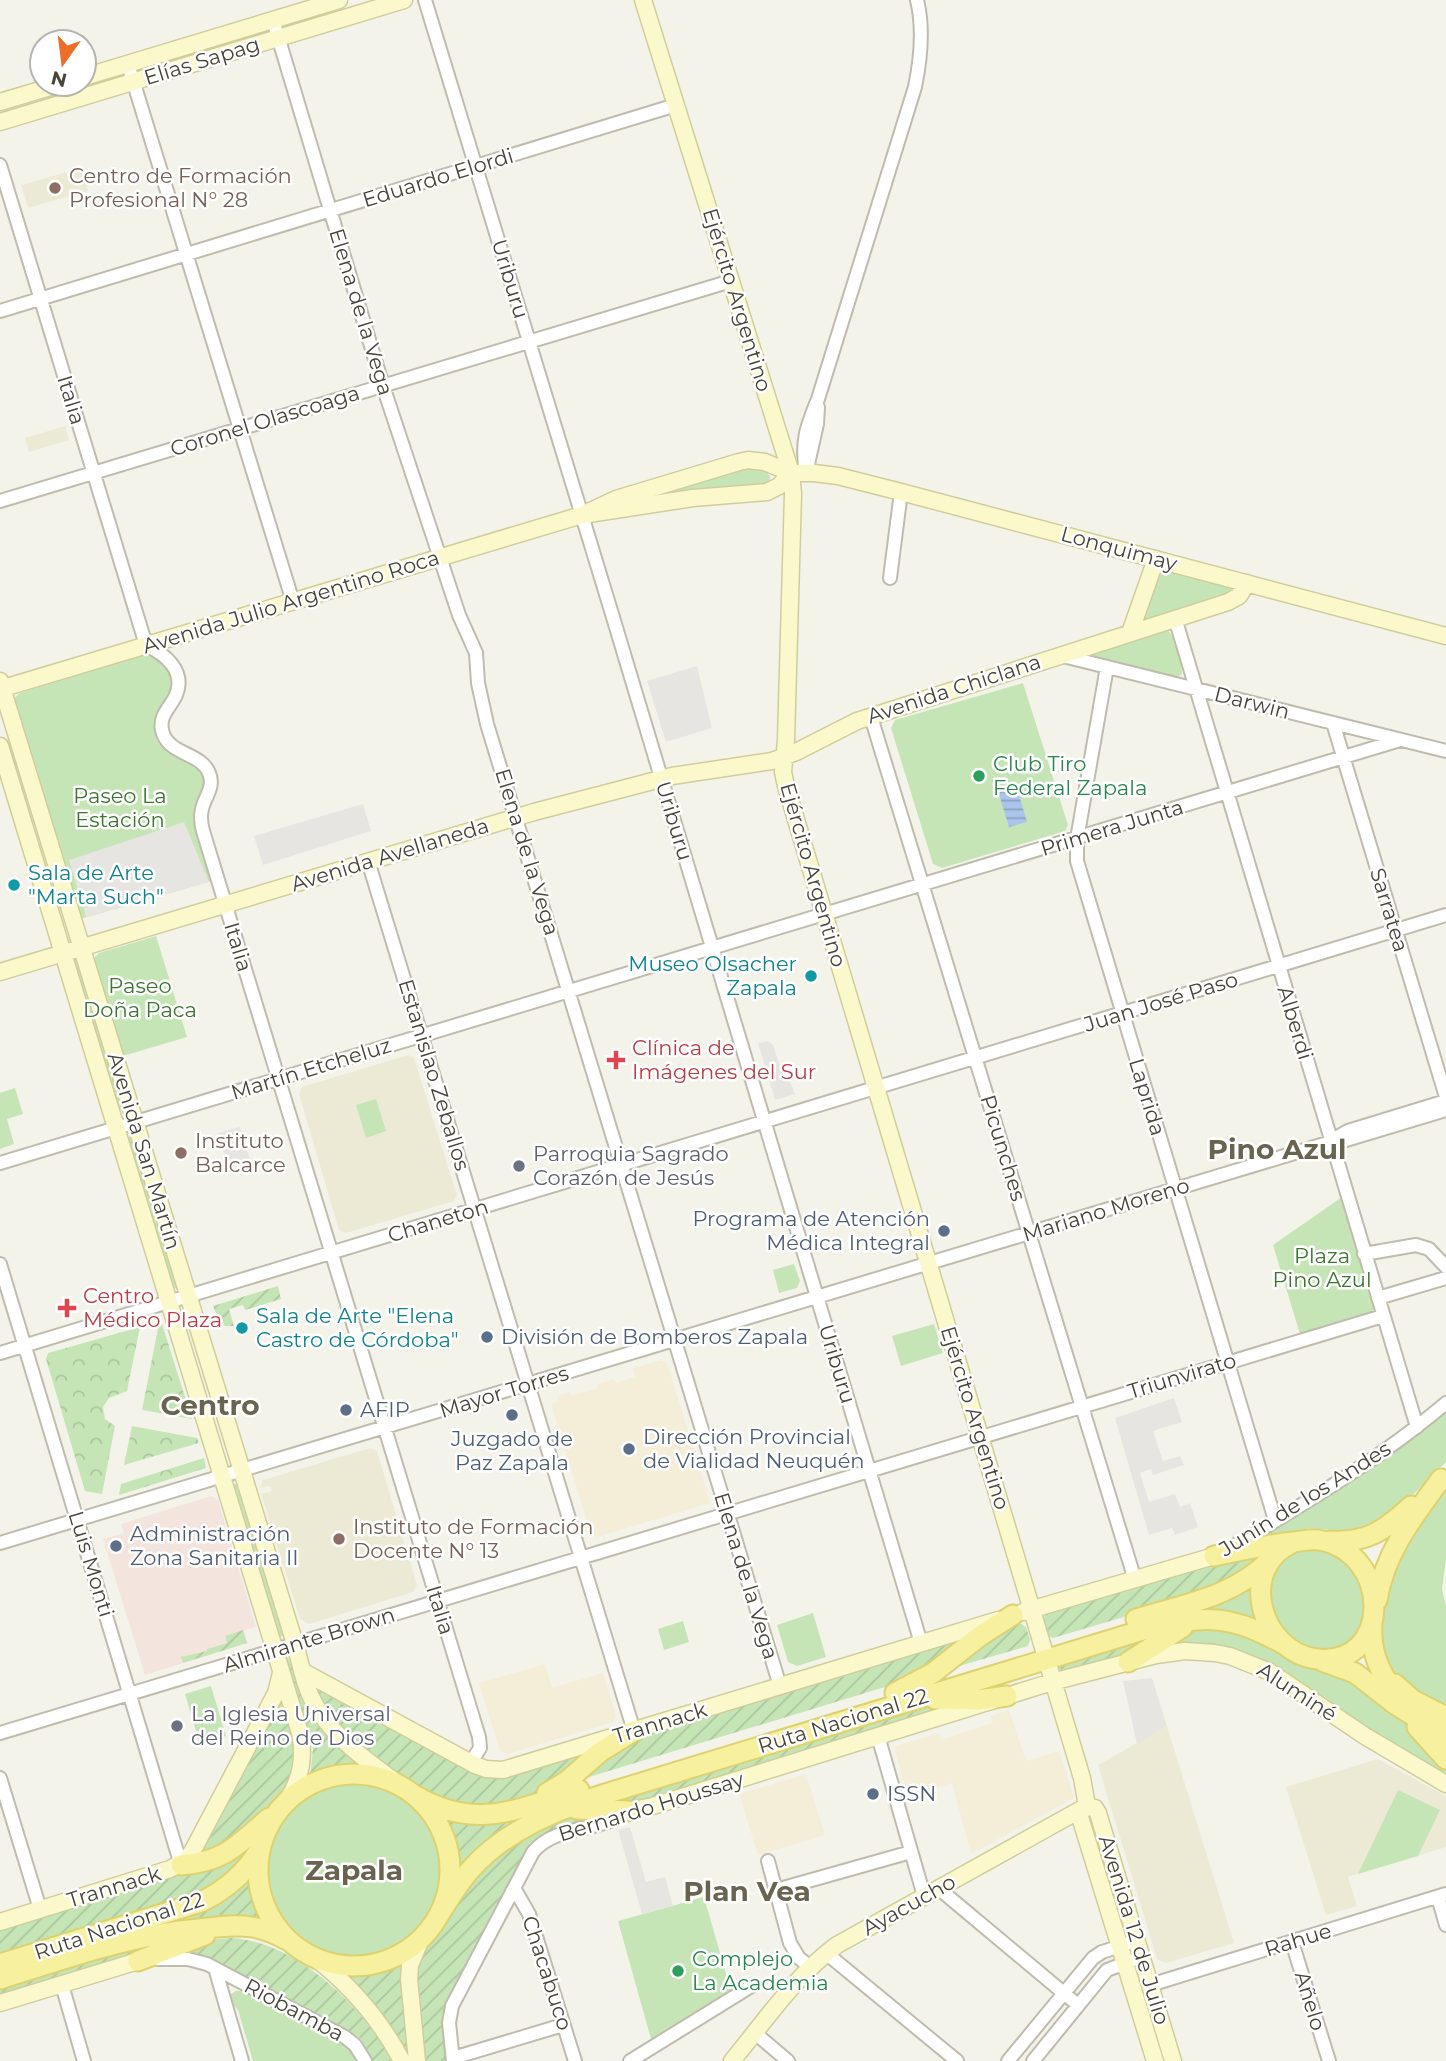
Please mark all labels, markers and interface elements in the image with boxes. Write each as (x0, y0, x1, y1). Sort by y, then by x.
north arrow (28, 28, 98, 98)
street label: Elías Sapag (141, 31, 263, 90)
text: N (49, 66, 69, 92)
street label: Eduardo Elordi (359, 143, 516, 212)
place label: Centro de Formación Profesional N° 28 (69, 163, 292, 212)
marker: Centro de Formación Profesional N° 28 (47, 180, 63, 196)
street label: Ejército Argentino (698, 205, 777, 395)
street label: Elena de la Vega (324, 225, 399, 398)
street label: Uriburu (487, 236, 534, 321)
street label: Italia (52, 372, 91, 428)
street label: Coronel Olascoaga (167, 380, 363, 461)
street label: Lonquimay (1058, 521, 1181, 576)
street label: Avenida Julio Argentino Roca (139, 544, 442, 659)
street label: Avenida Chiclana (864, 649, 1044, 728)
street label: Darwin (1212, 681, 1292, 724)
place label: Club Tiro Federal Zapala (993, 751, 1147, 800)
street label: Elena de la Vega (490, 765, 565, 938)
marker: Club Tiro Federal Zapala (971, 768, 987, 784)
street label: Uriburu (651, 778, 698, 863)
street label: Ejército Argentino (775, 780, 852, 970)
park label: Paseo La Estación (73, 783, 167, 832)
street label: Primera Junta (1037, 794, 1186, 861)
street label: Avenida Avellaneda (288, 812, 492, 897)
place label: Sala de Arte "Marta Such" (28, 860, 164, 909)
street label: Sarratea (1365, 865, 1414, 955)
marker: Sala de Arte "Marta Such" (6, 877, 22, 893)
street label: Italia (219, 919, 258, 975)
place label: Museo Olsacher Zapala (628, 951, 797, 1000)
street label: Juan José Paso (1080, 966, 1241, 1037)
marker: Museo Olsacher Zapala (803, 968, 819, 984)
park label: Paseo Doña Paca (83, 973, 197, 1022)
street label: Estanislao Zeballos (393, 976, 475, 1174)
street label: Alberdi (1272, 983, 1318, 1063)
street label: Martín Etcheluz (228, 1032, 394, 1105)
place label: Clínica de Imágenes del Sur (632, 1035, 816, 1084)
street label: Avenida San Martín (103, 1049, 186, 1252)
marker: Clínica de Imágenes del Sur (606, 1050, 626, 1070)
street label: Laprida (1124, 1055, 1171, 1139)
street label: Picunches (975, 1092, 1031, 1204)
place label: Instituto Balcarce (195, 1128, 286, 1177)
district label: Pino Azul (1208, 1132, 1346, 1166)
place label: Parroquia Sagrado Corazón de Jesús (533, 1141, 729, 1190)
marker: Instituto Balcarce (173, 1145, 189, 1161)
marker: Parroquia Sagrado Corazón de Jesús (511, 1158, 527, 1174)
street label: Mariano Moreno (1019, 1172, 1192, 1247)
street label: Chaneton (385, 1193, 491, 1248)
place label: Programa de Atención Médica Integral (693, 1206, 930, 1255)
marker: Programa de Atención Médica Integral (936, 1223, 952, 1239)
park label: Plaza Pino Azul (1272, 1243, 1372, 1292)
place label: Centro Médico Plaza (83, 1283, 222, 1332)
marker: Centro Médico Plaza (57, 1298, 77, 1318)
place label: Sala de Arte "Elena Castro de Córdoba" (256, 1303, 459, 1352)
marker: Sala de Arte "Elena Castro de Córdoba" (234, 1320, 250, 1336)
street label: Uriburu (814, 1321, 861, 1406)
street label: Ejército Argentino (936, 1323, 1015, 1513)
place label: División de Bomberos Zapala (501, 1324, 808, 1349)
marker: División de Bomberos Zapala (479, 1329, 495, 1345)
street label: Triunvirato (1125, 1347, 1239, 1404)
street label: Mayor Torres (436, 1360, 571, 1423)
district label: Centro (160, 1388, 260, 1422)
place label: AFIP (360, 1397, 410, 1422)
marker: AFIP (338, 1402, 354, 1418)
marker: Juzgado de Paz Zapala (504, 1407, 520, 1423)
place label: Dirección Provincial de Vialidad Neuquén (643, 1424, 865, 1473)
place label: Juzgado de Paz Zapala (450, 1426, 573, 1475)
street label: Junín de los Andes (1213, 1436, 1395, 1562)
marker: Dirección Provincial de Vialidad Neuquén (621, 1441, 637, 1457)
street label: Elena de la Vega (709, 1489, 784, 1662)
street label: Luis Monti (64, 1508, 119, 1620)
place label: Instituto de Formación Docente N° 13 (353, 1514, 593, 1563)
place label: Administración Zona Sanitaria II (130, 1521, 299, 1570)
marker: Instituto de Formación Docente N° 13 (331, 1531, 347, 1547)
marker: Administración Zona Sanitaria II (108, 1538, 124, 1554)
street label: Italia (421, 1582, 460, 1638)
street label: Almirante Brown (220, 1601, 398, 1678)
street label: Aluminé (1253, 1657, 1342, 1726)
street label: Ruta Nacional 22 (755, 1683, 931, 1758)
street label: Trannack (610, 1696, 710, 1749)
place label: La Iglesia Universal del Reino de Dios (191, 1701, 391, 1750)
marker: La Iglesia Universal del Reino de Dios (169, 1718, 185, 1734)
street label: Bernardo Houssay (555, 1766, 747, 1847)
place label: ISSN (887, 1781, 936, 1806)
marker: ISSN (865, 1786, 881, 1802)
street label: Avenida 12 de Julio (1094, 1832, 1175, 2028)
district label: Zapala (305, 1853, 403, 1887)
street label: Trannack (64, 1860, 164, 1913)
street label: Ayacucho (858, 1869, 960, 1940)
district label: Plan Vea (683, 1874, 811, 1908)
street label: Ruta Nacional 22 (31, 1886, 207, 1965)
street label: Chacabuco (517, 1912, 578, 2033)
street label: Rahue (1261, 1918, 1334, 1961)
place label: Complejo La Academia (692, 1946, 829, 1995)
marker: Complejo La Academia (670, 1963, 686, 1979)
street label: Añelo (1290, 1968, 1331, 2034)
street label: Riobamba (240, 1973, 348, 2046)

